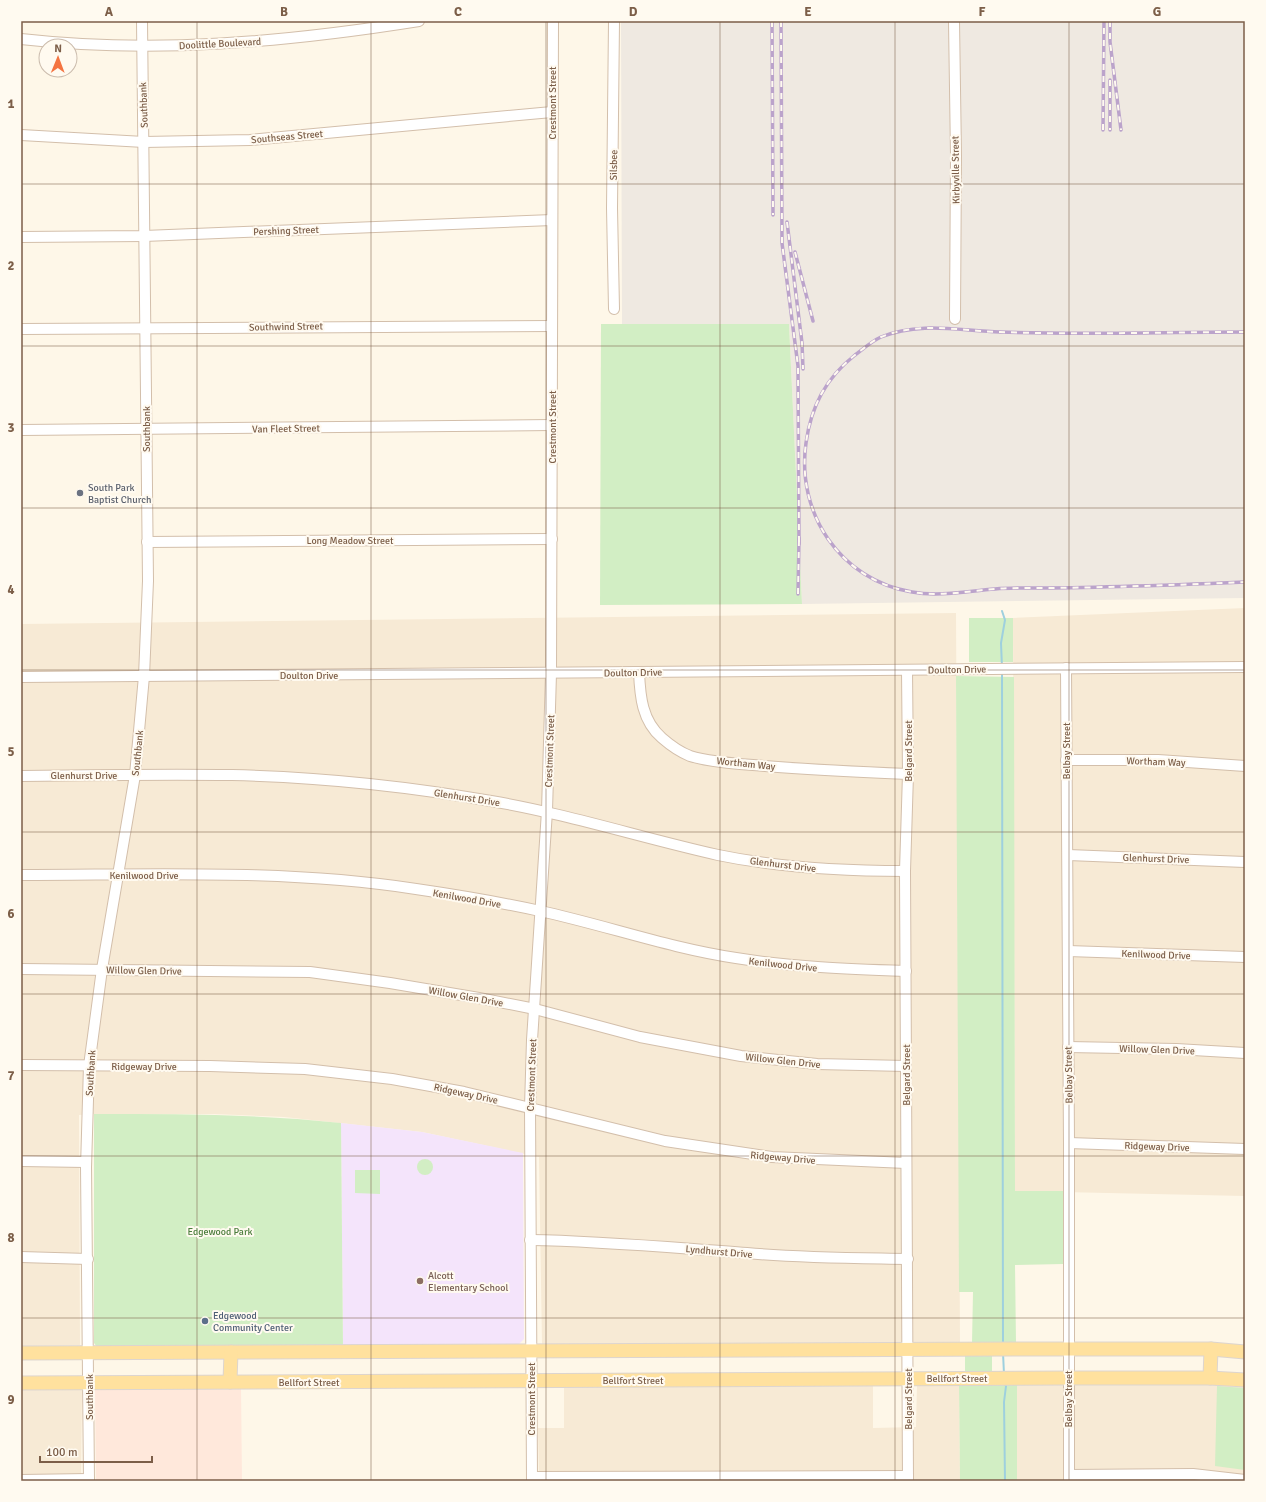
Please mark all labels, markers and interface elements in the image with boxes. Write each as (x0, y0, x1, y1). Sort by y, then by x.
text: A (105, 4, 114, 20)
text: B (280, 4, 288, 20)
text: C (454, 4, 462, 20)
text: D (629, 4, 638, 20)
text: E (804, 4, 812, 20)
text: F (979, 4, 986, 20)
text: G (1153, 4, 1161, 20)
street label: Doolittle Boulevard (179, 36, 262, 52)
north arrow (38, 38, 78, 78)
text: N (54, 42, 62, 55)
street label: Crestmont Street (547, 66, 559, 139)
street label: Southbank (137, 82, 151, 128)
text: 1 (7, 96, 15, 112)
street label: Southseas Street (251, 128, 324, 146)
street label: Kirbyville Street (949, 135, 963, 204)
street label: Silsbee (608, 149, 620, 181)
street label: Pershing Street (253, 224, 320, 238)
text: 2 (7, 258, 15, 274)
street label: Southwind Street (249, 320, 324, 334)
street label: Crestmont Street (547, 390, 559, 463)
street label: Southbank (141, 406, 153, 452)
text: 3 (7, 420, 15, 436)
street label: Van Fleet Street (252, 422, 321, 436)
place label: South Park Baptist Church (88, 482, 151, 506)
marker: South Park Baptist Church (75, 488, 85, 498)
street label: Long Meadow Street (306, 535, 394, 547)
text: 4 (7, 582, 15, 598)
street label: Doulton Drive (928, 663, 986, 677)
street label: Doulton Drive (604, 666, 662, 680)
street label: Doulton Drive (280, 670, 338, 682)
street label: Crestmont Street (543, 714, 557, 788)
street label: Belgard Street (903, 720, 915, 782)
street label: Belbay Street (1061, 722, 1073, 780)
street label: Southbank (130, 730, 146, 777)
text: 5 (7, 744, 15, 760)
street label: Wortham Way (716, 755, 776, 773)
street label: Wortham Way (1126, 755, 1186, 769)
street label: Glenhurst Drive (51, 770, 117, 782)
street label: Glenhurst Drive (433, 787, 501, 809)
street label: Glenhurst Drive (1122, 852, 1190, 866)
street label: Glenhurst Drive (749, 855, 817, 875)
street label: Kenilwood Drive (109, 870, 179, 882)
street label: Kenilwood Drive (432, 887, 502, 911)
text: 6 (7, 906, 15, 922)
street label: Kenilwood Drive (1121, 948, 1191, 962)
street label: Kenilwood Drive (748, 955, 818, 975)
street label: Willow Glen Drive (106, 964, 182, 978)
street label: Willow Glen Drive (428, 985, 504, 1009)
street label: Crestmont Street (525, 1038, 539, 1112)
street label: Willow Glen Drive (1119, 1043, 1195, 1057)
street label: Belgard Street (901, 1044, 913, 1106)
street label: Belbay Street (1062, 1046, 1075, 1104)
street label: Southbank (83, 1050, 99, 1096)
street label: Willow Glen Drive (745, 1051, 821, 1071)
street label: Ridgeway Drive (111, 1061, 177, 1073)
text: 7 (7, 1068, 15, 1084)
street label: Ridgeway Drive (433, 1081, 499, 1107)
street label: Ridgeway Drive (1124, 1140, 1190, 1154)
street label: Ridgeway Drive (750, 1149, 816, 1167)
park label: Edgewood Park (187, 1226, 253, 1238)
text: 8 (7, 1230, 15, 1246)
street label: Lyndhurst Drive (685, 1243, 753, 1261)
place label: Alcott Elementary School (428, 1270, 508, 1294)
marker: Alcott Elementary School (415, 1276, 425, 1286)
place label: Edgewood Community Center (213, 1310, 293, 1334)
marker: Edgewood Community Center (200, 1316, 210, 1326)
street label: Crestmont Street (526, 1362, 538, 1435)
street label: Belgard Street (903, 1368, 915, 1430)
street label: Belbay Street (1063, 1370, 1075, 1428)
street label: Bellfort Street (927, 1373, 988, 1385)
street label: Southbank (84, 1374, 96, 1420)
street label: Bellfort Street (603, 1375, 664, 1387)
street label: Bellfort Street (279, 1377, 340, 1389)
text: 9 (7, 1392, 15, 1408)
scale bar (40, 1438, 152, 1464)
text: 100 m (46, 1445, 78, 1460)

